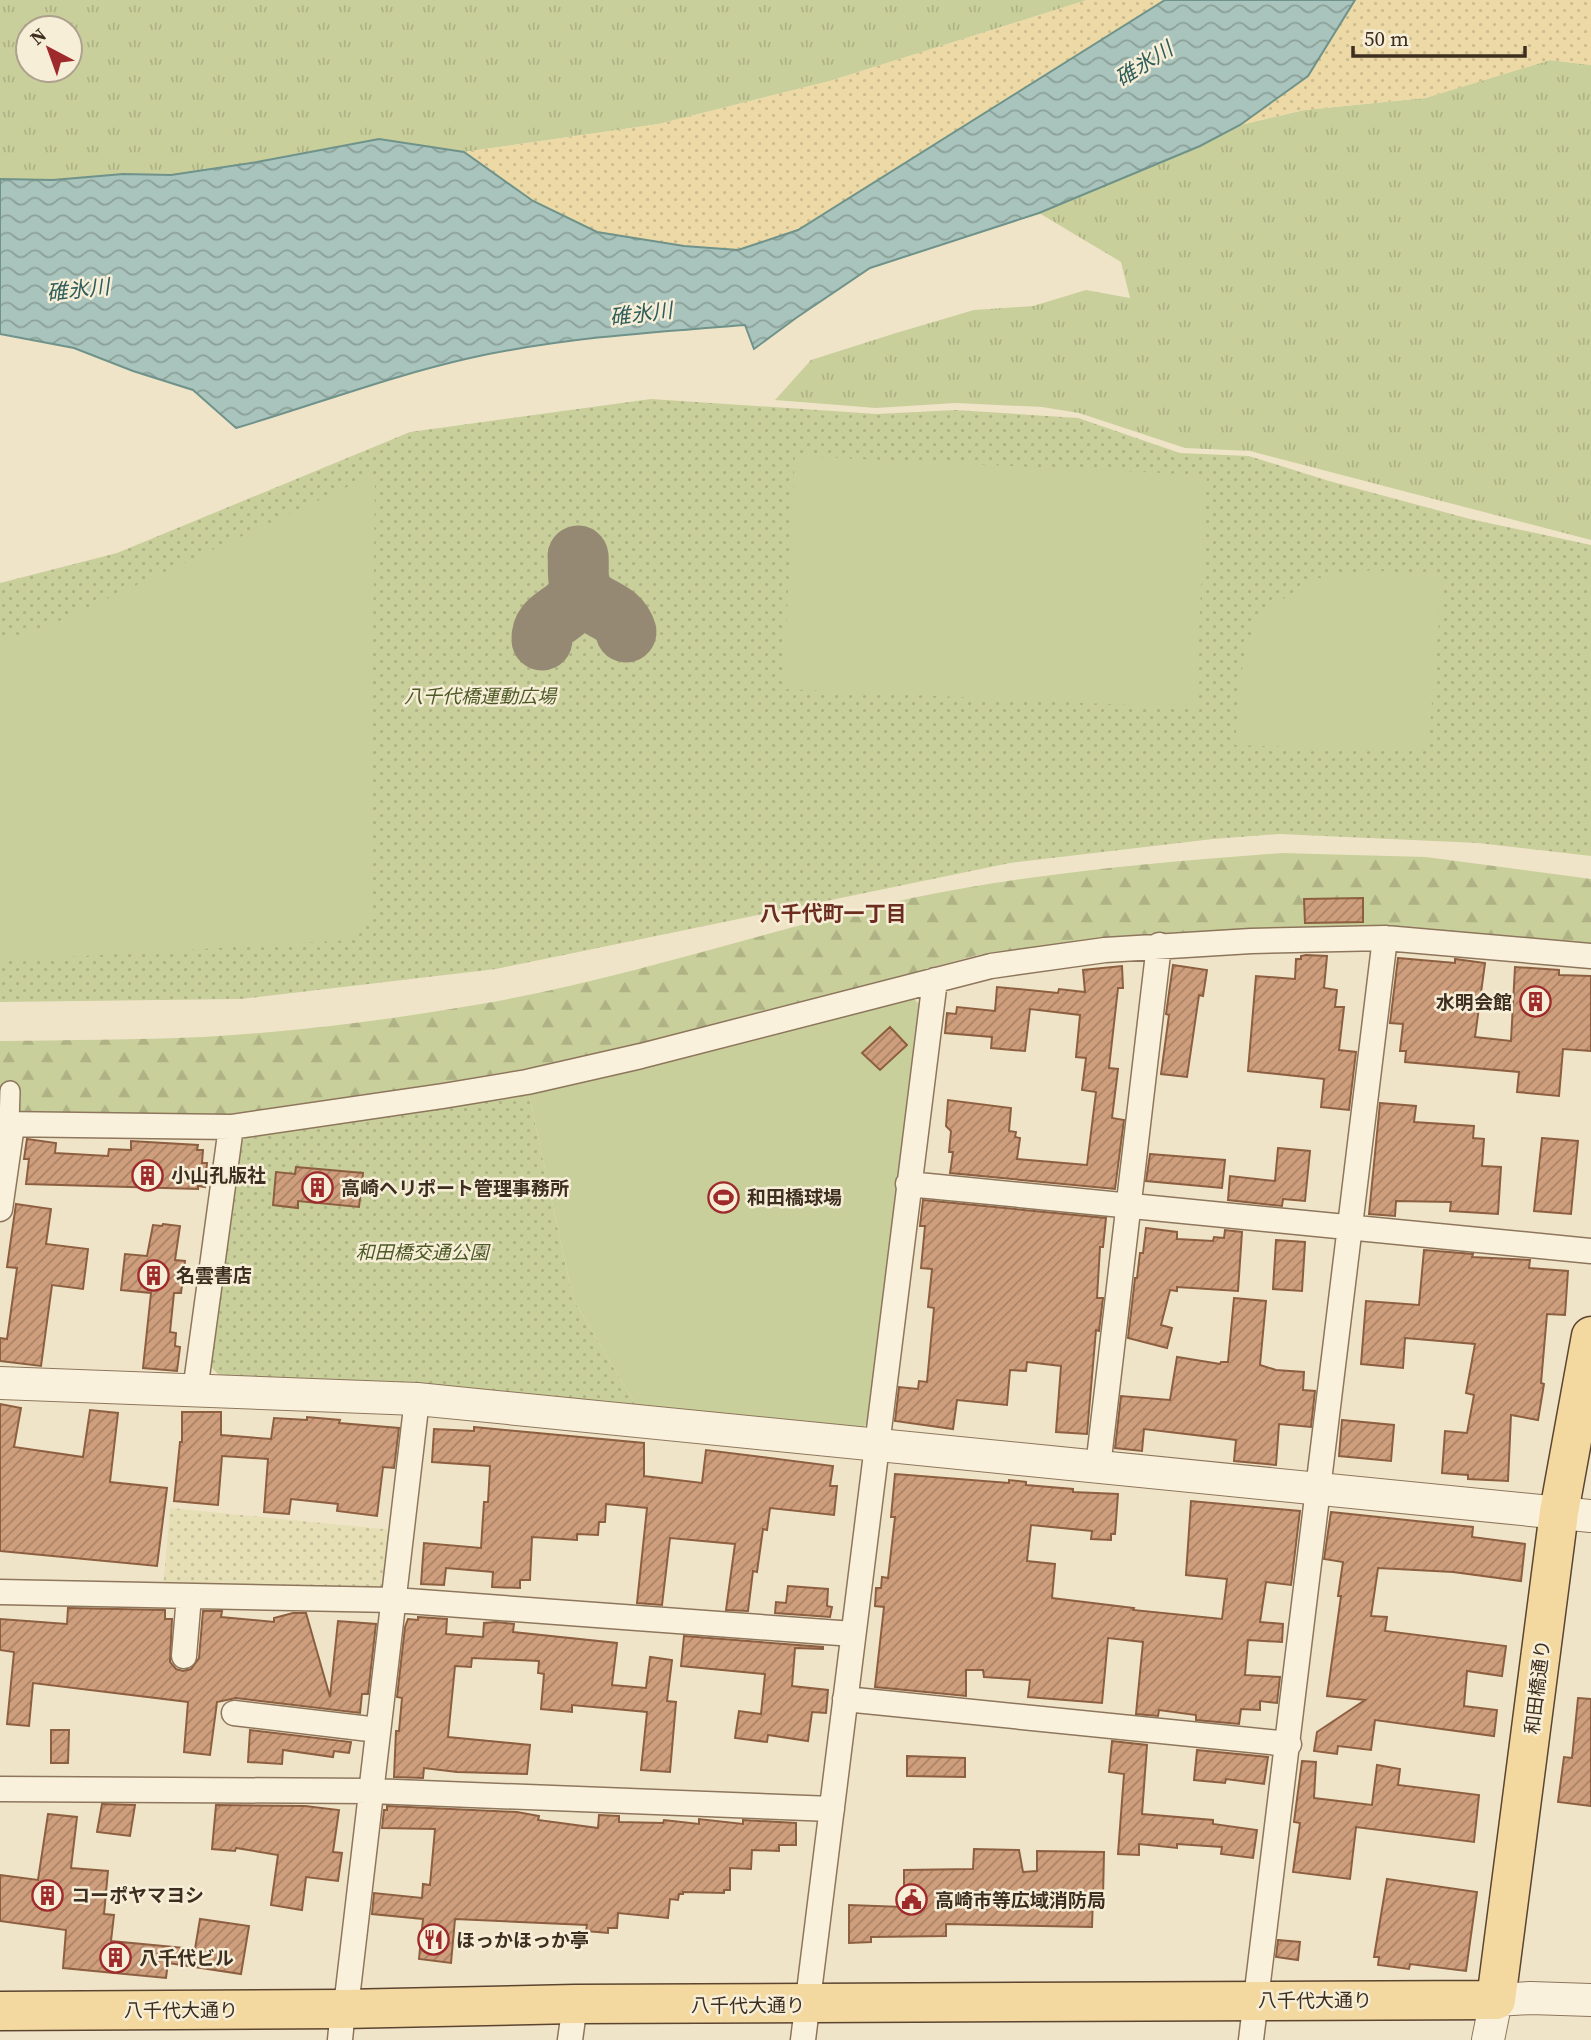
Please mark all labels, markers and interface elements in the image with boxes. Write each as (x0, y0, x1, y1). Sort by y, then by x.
north arrow (14, 14, 84, 84)
scale bar (1353, 14, 1524, 58)
text: N (24, 22, 52, 51)
text: 50 m (1364, 24, 1409, 53)
water label: 碓氷川 (1109, 34, 1180, 93)
water label: 碓氷川 (45, 272, 113, 307)
water label: 碓氷川 (608, 295, 676, 332)
park label: 八千代橋運動広場 (404, 683, 558, 709)
district label: 八千代町一丁目 (760, 899, 907, 928)
building icon: 水明会館 (1518, 985, 1552, 1019)
place label: 水明会館 (1436, 989, 1512, 1015)
building icon: 小山孔版社 (131, 1158, 165, 1192)
place label: 小山孔版社 (171, 1162, 266, 1188)
building icon: 高崎ヘリポート管理事務所 (301, 1171, 335, 1205)
place label: 高崎ヘリポート管理事務所 (341, 1175, 569, 1201)
sports icon: 和田橋球場 (707, 1180, 741, 1214)
place label: 和田橋球場 (747, 1184, 842, 1210)
park label: 和田橋交通公園 (355, 1239, 491, 1265)
building icon: 名雲書店 (136, 1258, 170, 1292)
place label: 名雲書店 (176, 1262, 252, 1288)
street label: 和田橋通り (1518, 1638, 1556, 1736)
building icon: コーポヤマヨシ (31, 1878, 65, 1912)
place label: コーポヤマヨシ (71, 1882, 204, 1908)
public building icon: 高崎市等広域消防局 (895, 1883, 929, 1917)
place label: 高崎市等広域消防局 (935, 1887, 1106, 1913)
restaurant icon: ほっかほっか亭 (416, 1923, 450, 1957)
place label: ほっかほっか亭 (456, 1927, 589, 1953)
building icon: 八千代ビル (99, 1941, 133, 1975)
place label: 八千代ビル (139, 1945, 234, 1971)
street label: 八千代大通り (1258, 1987, 1372, 2013)
street label: 八千代大通り (691, 1992, 805, 2018)
street label: 八千代大通り (124, 1997, 238, 2023)

